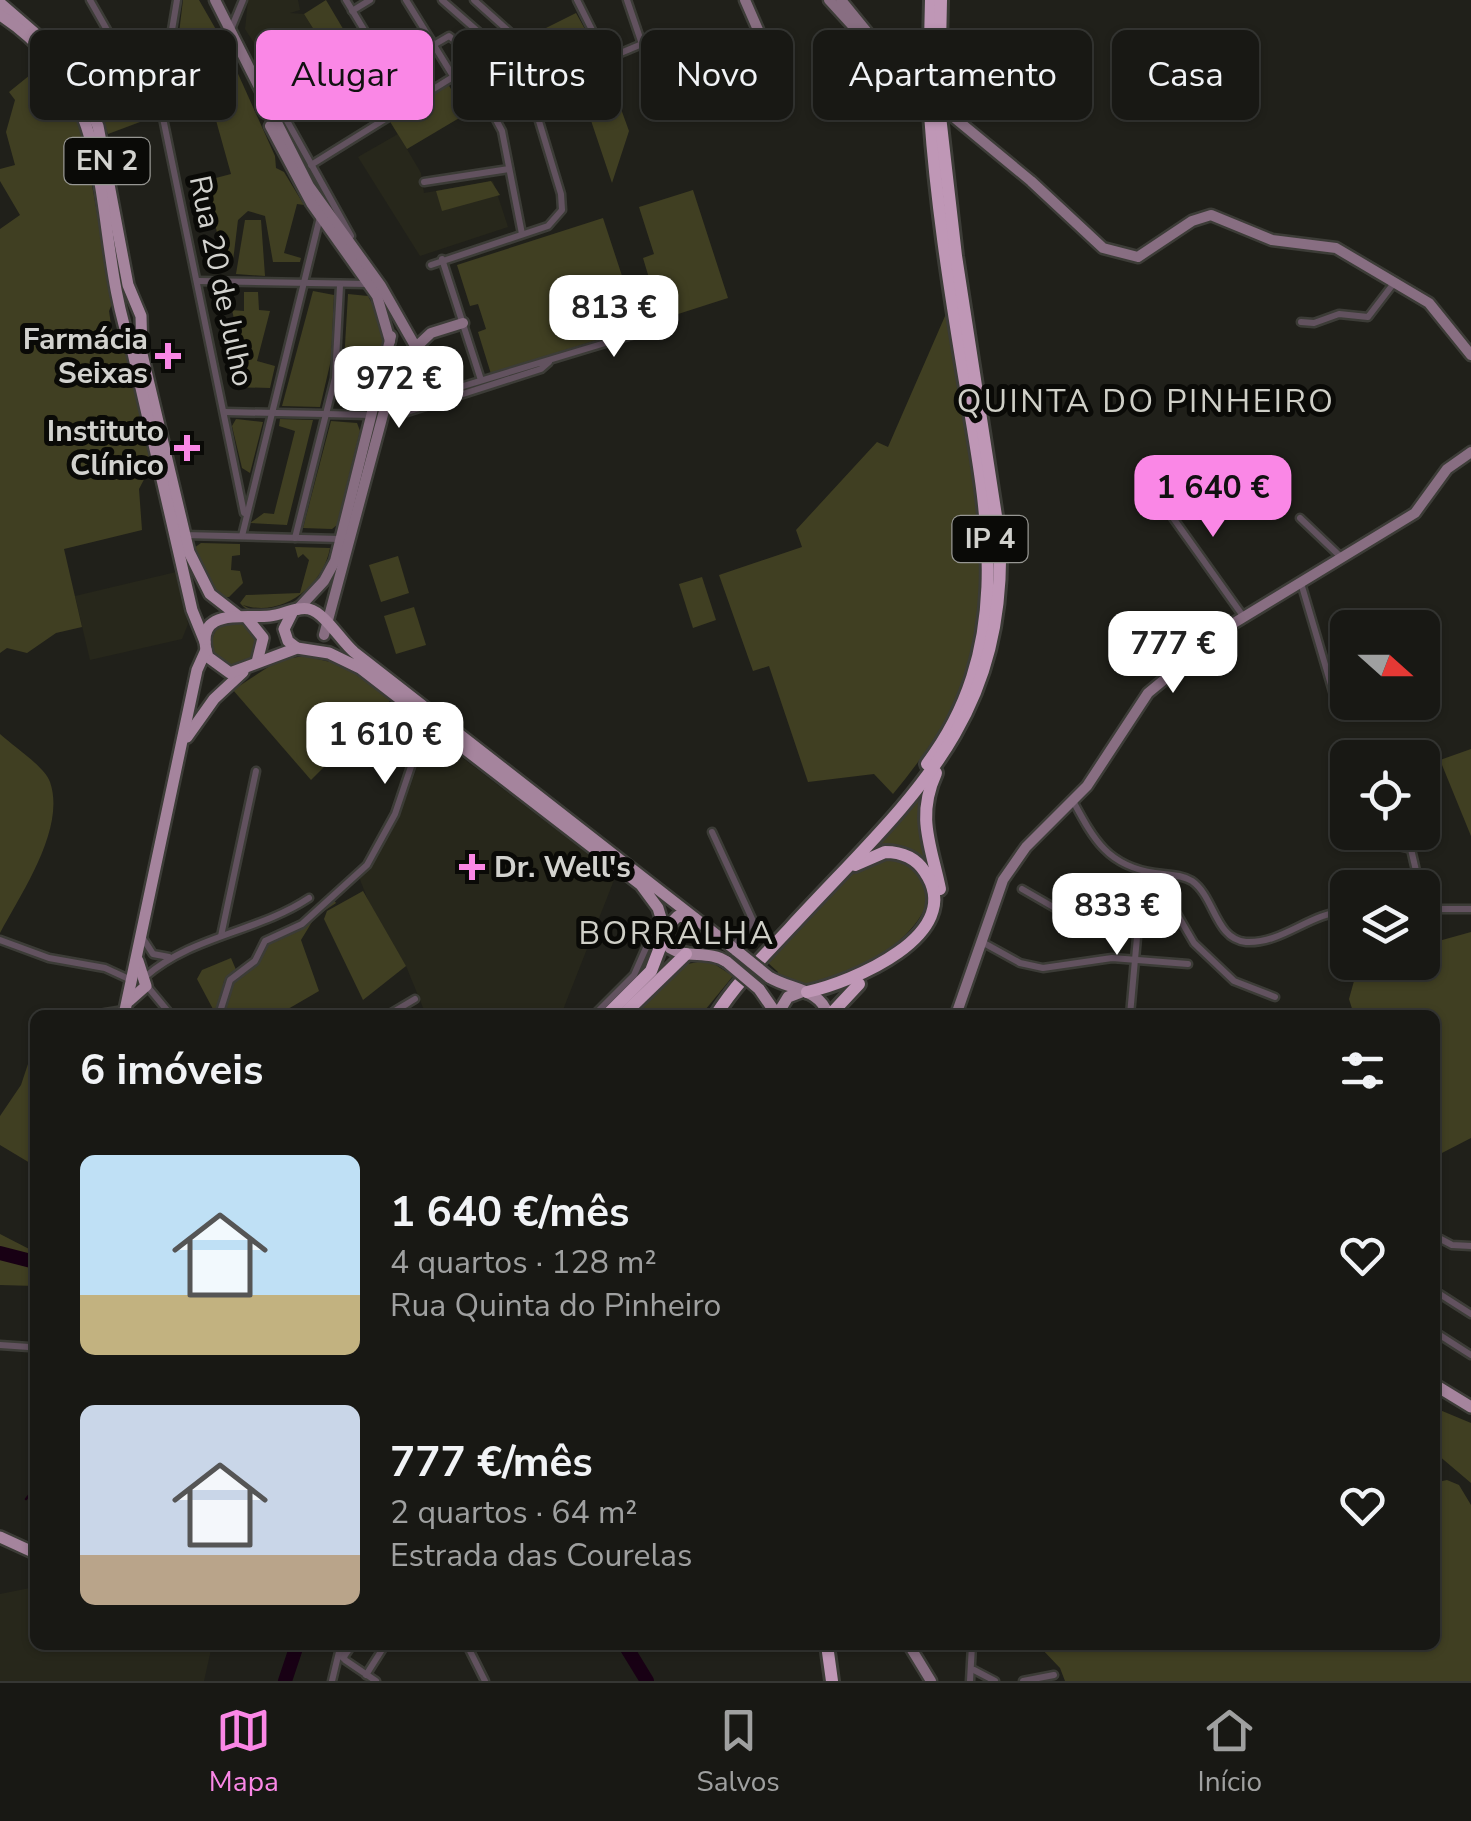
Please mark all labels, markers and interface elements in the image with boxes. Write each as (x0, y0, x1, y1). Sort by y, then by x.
chip: Comprar (30, 30, 236, 120)
chip: Alugar (256, 30, 433, 120)
chip: Filtros (453, 30, 621, 120)
chip: Novo (641, 30, 793, 120)
chip: Apartamento (813, 30, 1092, 120)
chip: Casa (1112, 30, 1259, 120)
road number: EN 2 (64, 138, 150, 184)
street label: Rua 20 de Julho (179, 172, 263, 390)
pin: 813 € (544, 275, 684, 360)
text: 813 € (571, 286, 657, 329)
place label: Farmácia Seixas (23, 319, 148, 394)
marker: Farmácia Seixas (157, 345, 179, 367)
pin: 972 € (329, 346, 469, 431)
text: 972 € (356, 357, 442, 400)
district label: QUINTA DO PINHEIRO (957, 380, 1335, 423)
place label: Instituto Clínico (47, 411, 164, 486)
marker: Instituto Clínico (174, 435, 200, 461)
pin: 1 640 € (1121, 455, 1305, 540)
text: 1 640 € (1156, 466, 1270, 509)
road number: IP 4 (952, 516, 1028, 562)
north arrow (1330, 610, 1440, 720)
map controls (1330, 610, 1440, 980)
pin: 777 € (1103, 611, 1243, 696)
text: 777 € (1130, 622, 1216, 665)
pin: 1 610 € (293, 702, 477, 787)
text: 1 610 € (328, 713, 442, 756)
button: locate (1330, 740, 1440, 850)
place label: Dr. Well's (494, 847, 631, 888)
marker: Dr. Well's (459, 854, 485, 880)
button: layers (1330, 870, 1440, 980)
pin: 833 € (1047, 873, 1187, 958)
text: 833 € (1074, 884, 1160, 927)
district label: BORRALHA (578, 912, 776, 955)
text: 6 imóveis (80, 1042, 264, 1099)
icon: filters (1335, 1043, 1390, 1098)
text: 1 640 €/mês (390, 1184, 629, 1241)
icon: home (160, 1195, 280, 1315)
icon: heart (1335, 1228, 1390, 1283)
text: 4 quartos · 128 m² (390, 1241, 657, 1284)
text: Rua Quinta do Pinheiro (390, 1284, 721, 1327)
text: 777 €/mês (390, 1434, 593, 1491)
icon: home (160, 1445, 280, 1565)
icon: heart (1335, 1478, 1390, 1533)
text: 2 quartos · 64 m² (390, 1491, 637, 1534)
text: Estrada das Courelas (390, 1534, 692, 1577)
tab: Mapa (209, 1703, 279, 1801)
tab: Salvos (697, 1703, 780, 1801)
tab: Início (1198, 1703, 1262, 1801)

